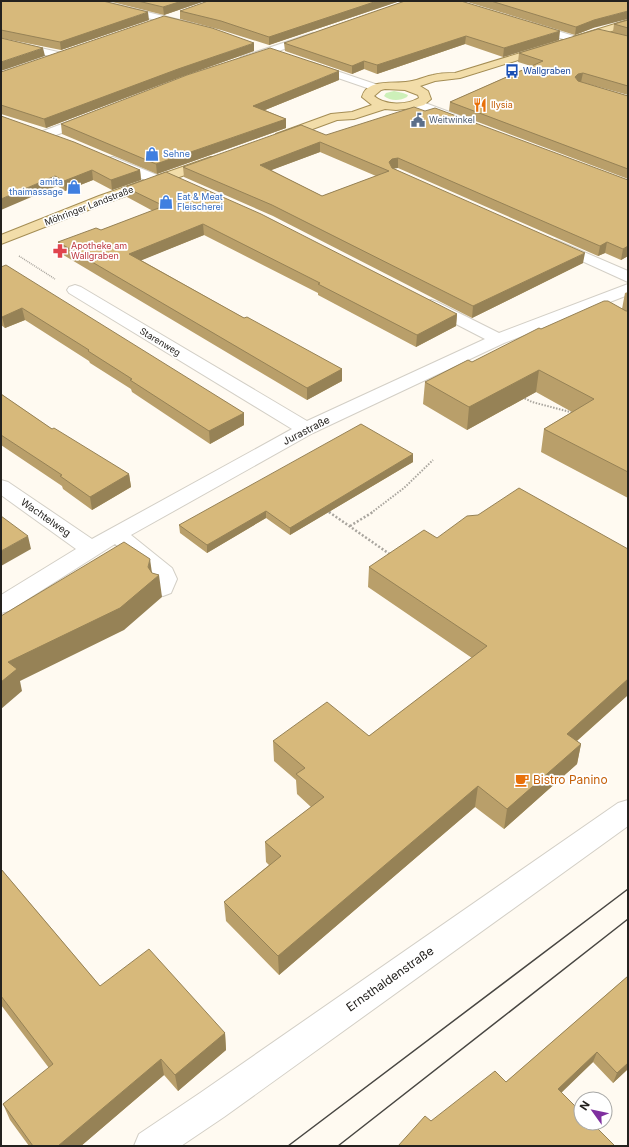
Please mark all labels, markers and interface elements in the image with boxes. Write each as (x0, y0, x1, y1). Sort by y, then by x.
bus stop icon: Wallgraben (504, 63, 520, 79)
place label: Wallgraben (523, 65, 571, 76)
restaurant icon: Ilysia (472, 97, 488, 113)
place label: Ilysia (491, 99, 513, 110)
public building icon: Weitwinkel (410, 112, 426, 128)
place label: Weitwinkel (429, 114, 475, 125)
shop icon: Sehne (144, 146, 160, 162)
place label: Sehne (163, 148, 190, 159)
place label: amita thaimassage (9, 176, 63, 197)
shop icon: amita thaimassage (66, 179, 82, 195)
street label: Möhringer Landstraße (43, 183, 135, 228)
place label: Eat & Meat Fleischerei (177, 191, 223, 212)
shop icon: Eat & Meat Fleischerei (158, 194, 174, 210)
place label: Apotheke am Wallgraben (71, 240, 127, 261)
pharmacy icon: Apotheke am Wallgraben (52, 243, 68, 259)
street label: Starenweg (138, 325, 183, 358)
street label: Jurastraße (281, 413, 332, 447)
street label: Wachtelweg (19, 495, 73, 539)
cafe icon: Bistro Panino (514, 772, 530, 788)
place label: Bistro Panino (533, 772, 608, 787)
street label: Ernsthaldenstraße (343, 943, 436, 1014)
north arrow (573, 1091, 613, 1131)
text: N (576, 1098, 593, 1113)

